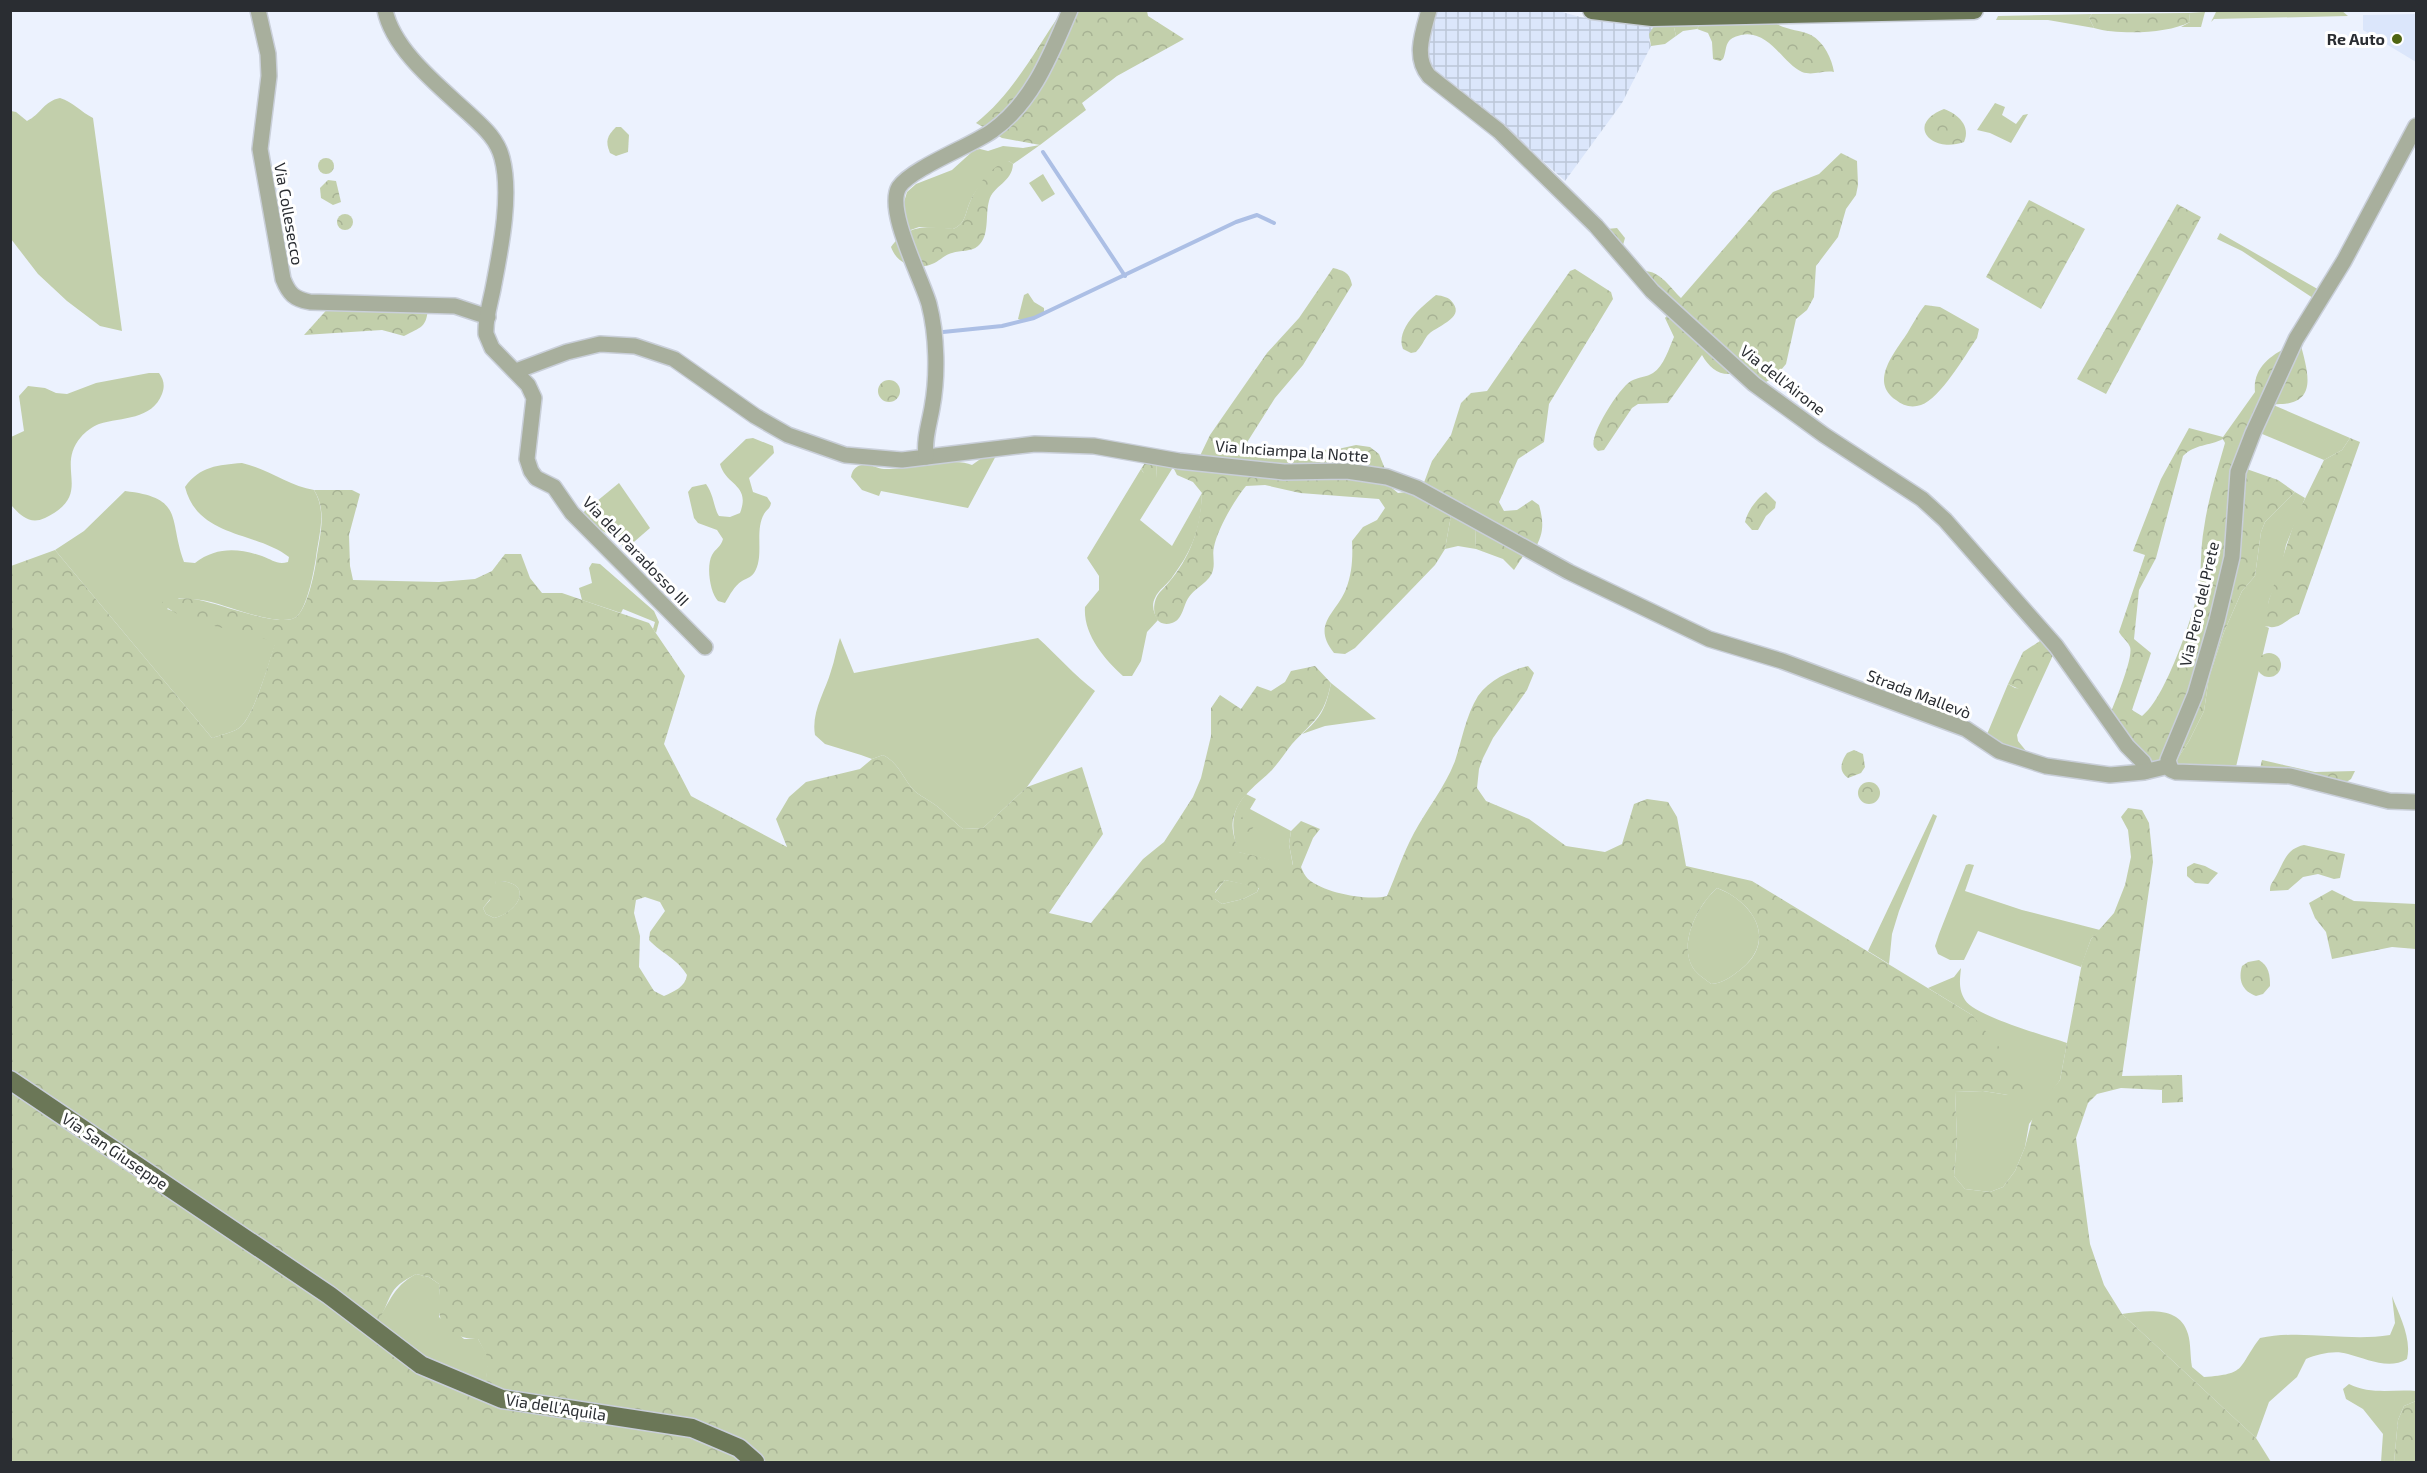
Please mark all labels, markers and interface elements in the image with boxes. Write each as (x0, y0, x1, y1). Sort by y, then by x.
place label: Re Auto (2327, 29, 2385, 48)
marker: Re Auto (2390, 32, 2404, 46)
street label: Via Collesecco (271, 161, 308, 267)
street label: Via dell'Airone (1737, 340, 1830, 419)
street label: Via Inciampa la Notte (1215, 436, 1370, 465)
street label: Via del Paradosso III (579, 492, 694, 609)
street label: Via Pero del Prete (2175, 540, 2222, 668)
street label: Strada Mallevò (1864, 665, 1974, 722)
street label: Via San Giuseppe (59, 1108, 172, 1193)
street label: Via dell'Aquila (504, 1389, 608, 1424)

